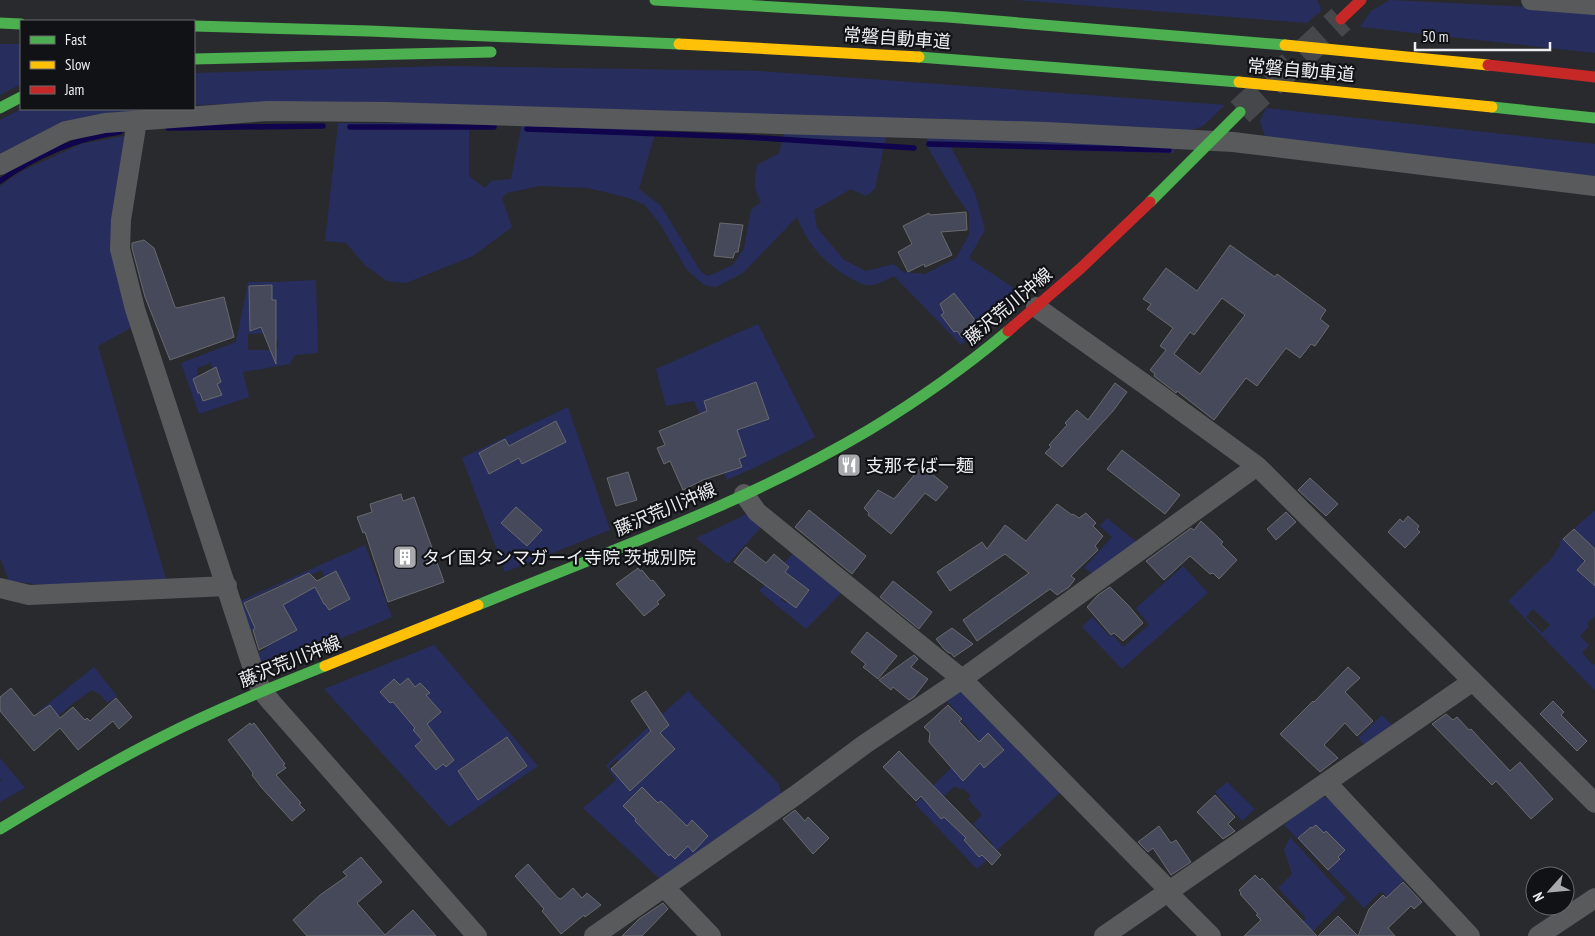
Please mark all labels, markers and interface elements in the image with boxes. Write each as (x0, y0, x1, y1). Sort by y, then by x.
legend (20, 20, 195, 110)
scale bar (1415, 20, 1550, 52)
street label: 常磐自動車道 (842, 23, 952, 53)
text: 50 m (1422, 27, 1448, 46)
text: Fast (65, 30, 86, 49)
street label: 常磐自動車道 (1246, 54, 1356, 86)
text: Slow (65, 55, 90, 74)
text: Jam (64, 80, 84, 99)
street label: 藤沢荒川沖線 (959, 262, 1057, 350)
restaurant icon: 支那そば一麺 (836, 452, 862, 478)
place label: 支那そば一麺 (866, 454, 974, 477)
street label: 藤沢荒川沖線 (611, 477, 719, 541)
building icon: タイ国タンマガーイ寺院 茨城別院 (392, 544, 418, 570)
place label: タイ国タンマガーイ寺院 茨城別院 (422, 546, 696, 569)
street label: 藤沢荒川沖線 (236, 630, 344, 692)
north arrow (1525, 866, 1575, 916)
text: N (1529, 889, 1548, 904)

